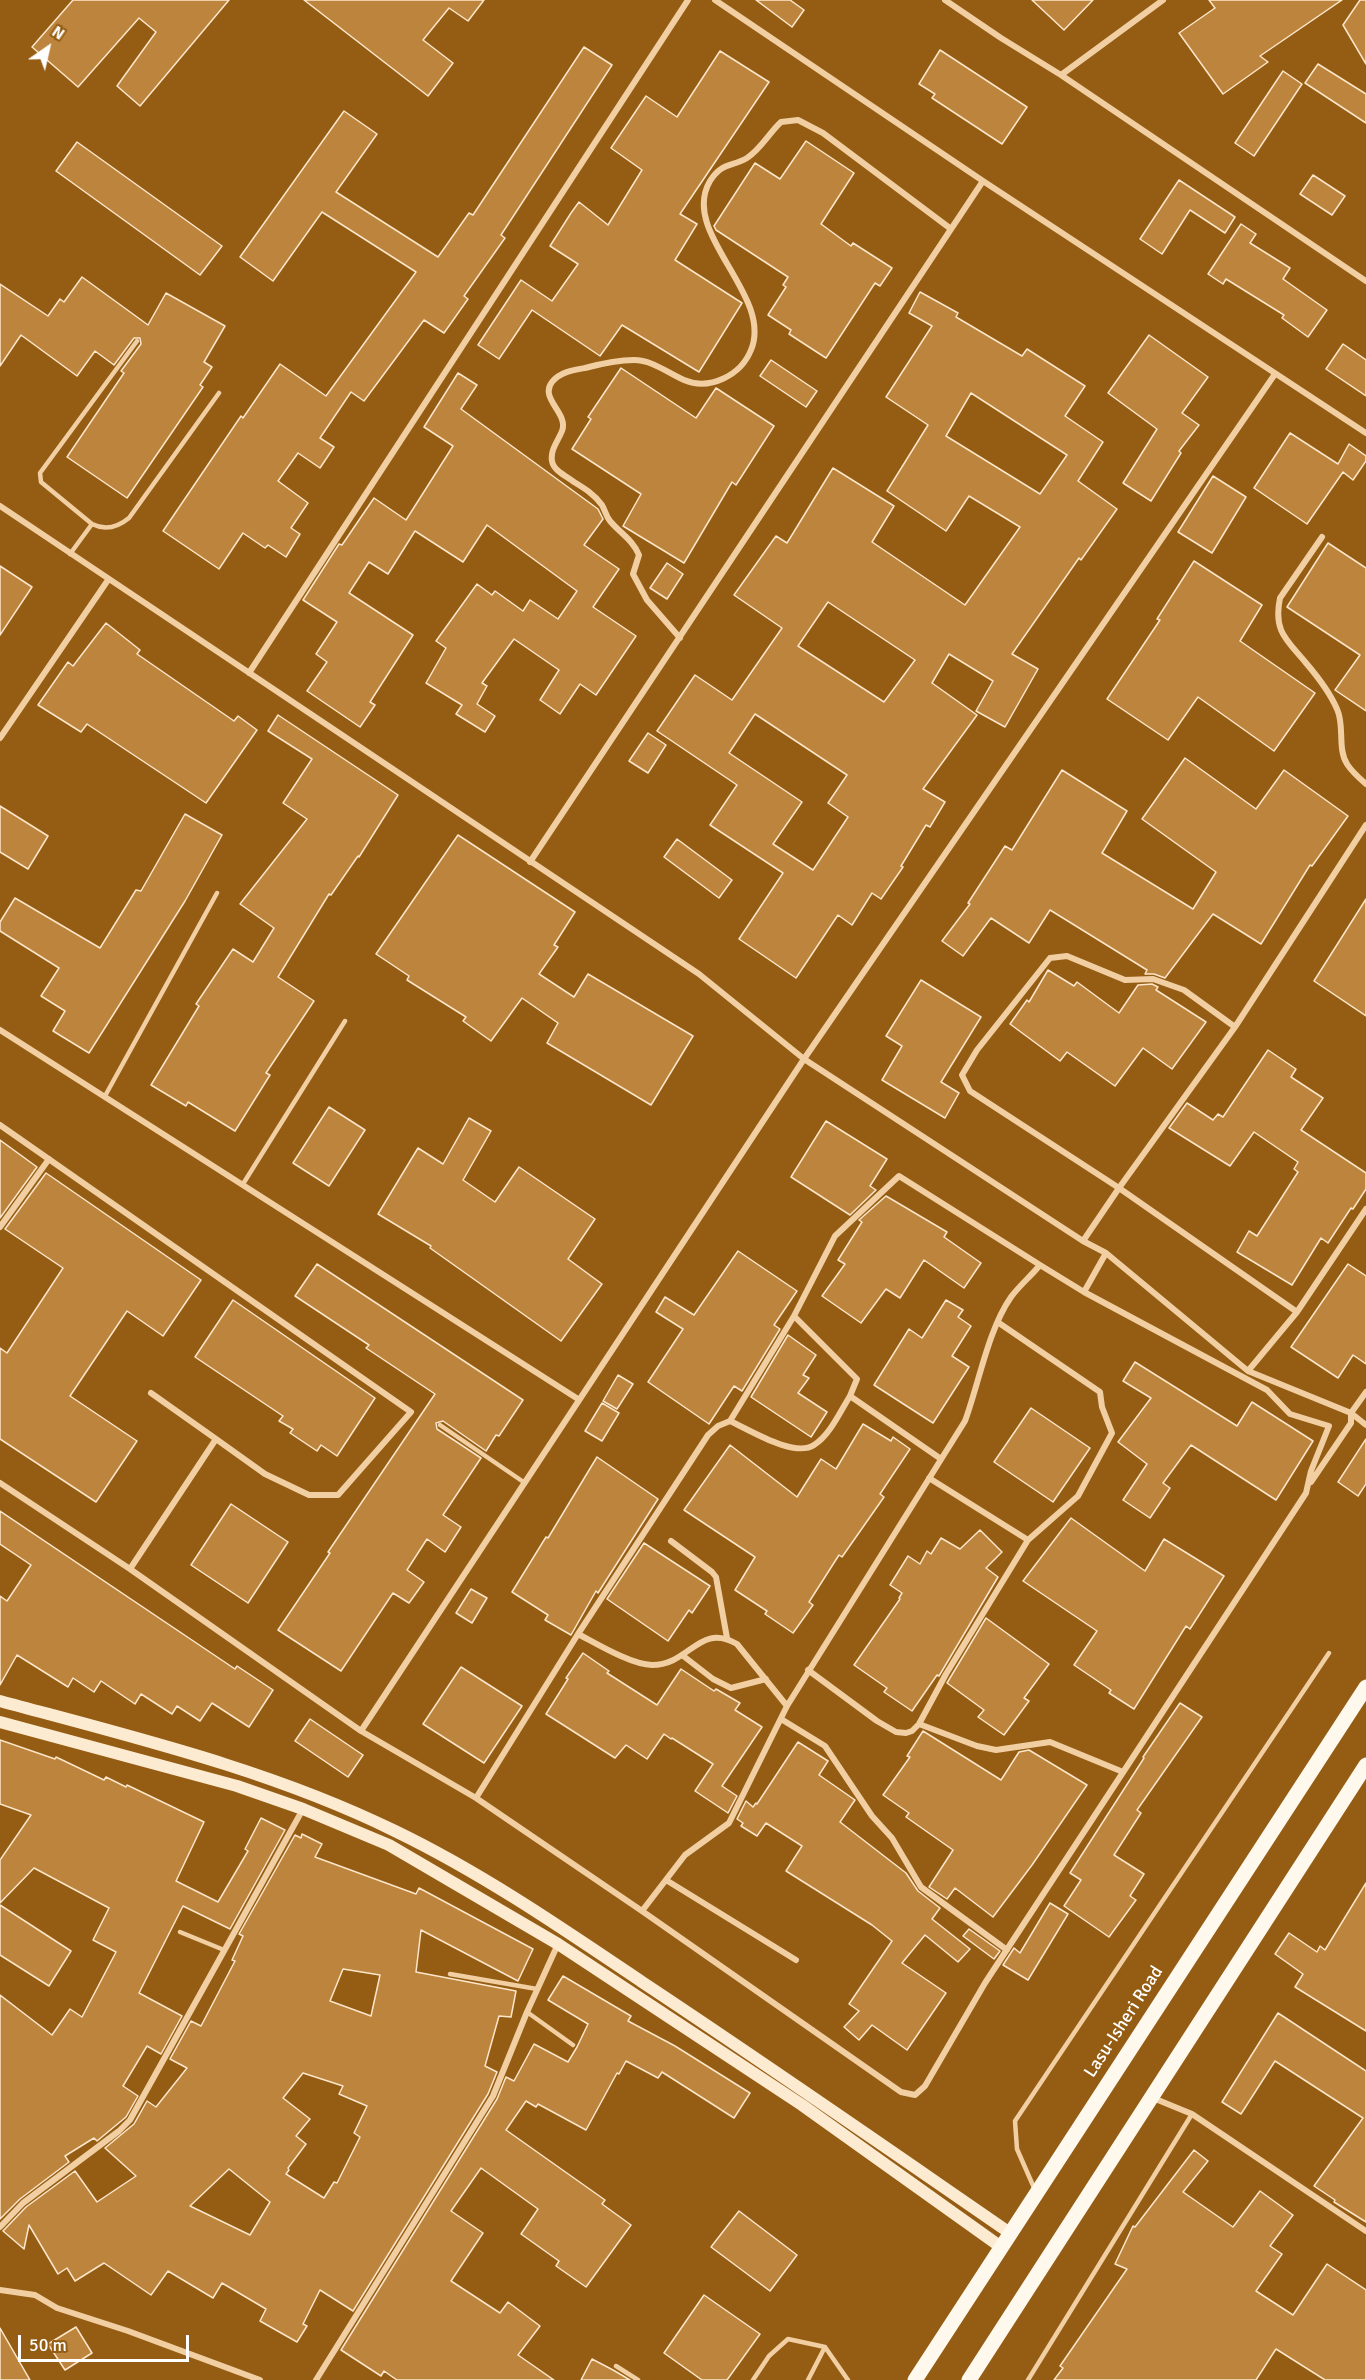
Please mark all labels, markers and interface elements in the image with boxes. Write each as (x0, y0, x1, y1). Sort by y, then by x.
north arrow (18, 18, 78, 78)
text: N (48, 22, 68, 44)
street label: Lasu-Isheri Road (1080, 1962, 1168, 2082)
scale bar (21, 2323, 192, 2361)
text: 50 m (29, 2334, 67, 2356)

